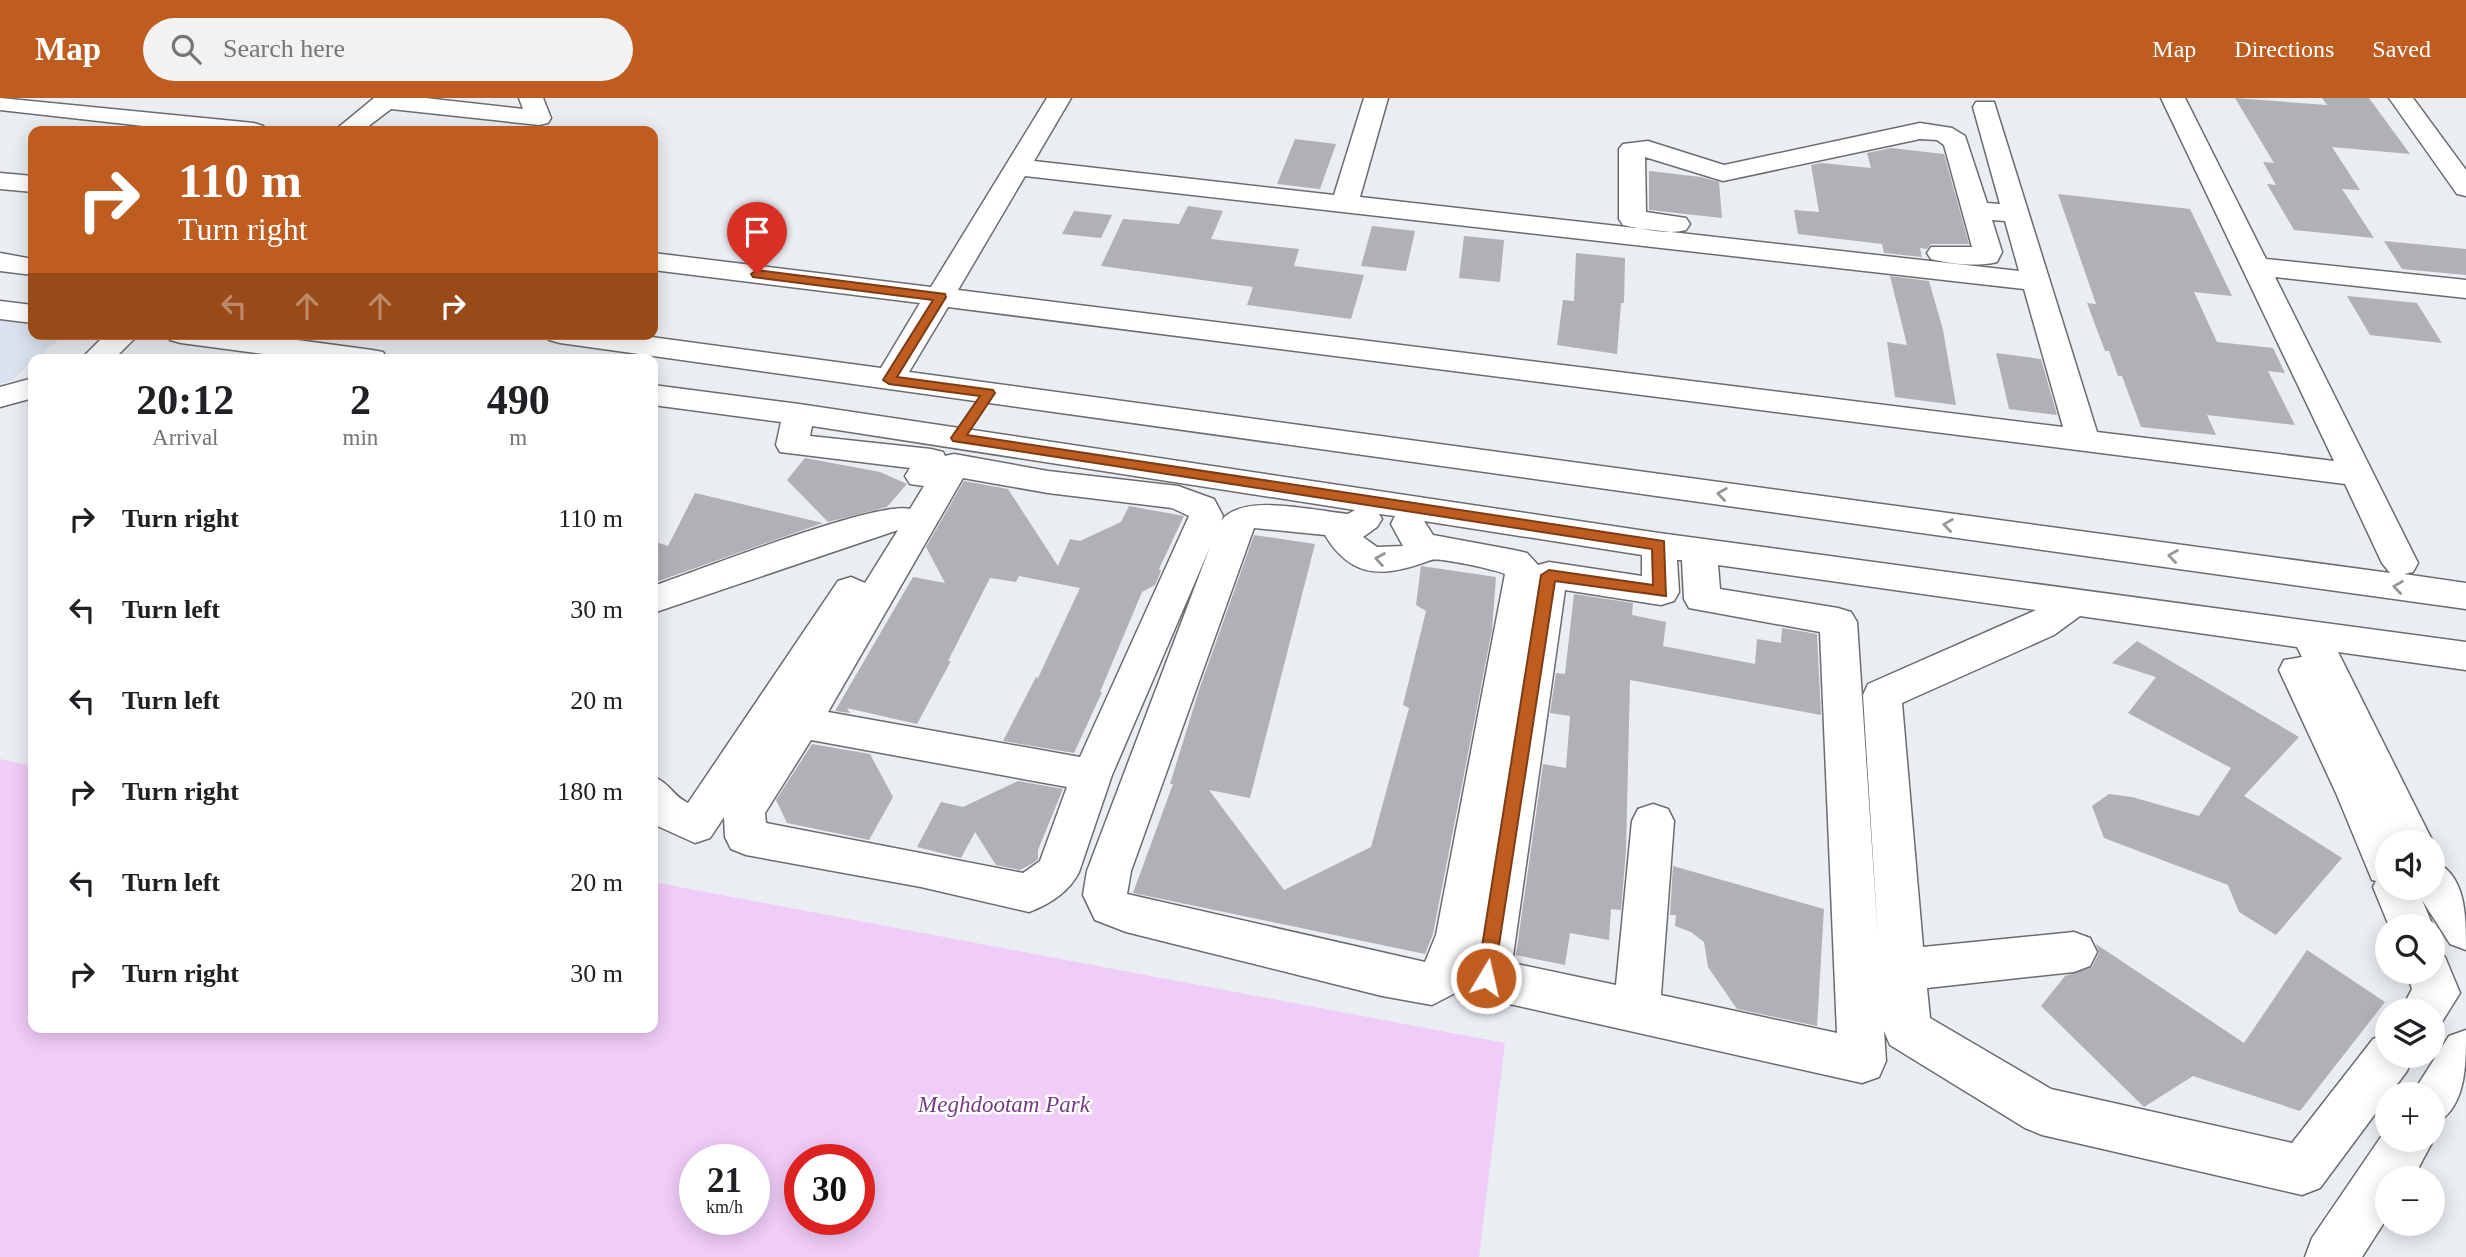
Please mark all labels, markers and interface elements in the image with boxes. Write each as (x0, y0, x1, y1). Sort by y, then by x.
search box (143, 18, 633, 81)
icon: search (167, 30, 205, 68)
text: Map (35, 31, 101, 67)
text: Search here (223, 34, 345, 63)
text: Map (2152, 36, 2196, 62)
text: Directions (2234, 36, 2334, 62)
text: Saved (2372, 36, 2431, 62)
text: 110 m (178, 153, 302, 208)
icon: right (63, 154, 154, 245)
pin (727, 202, 787, 274)
text: Turn right (178, 211, 308, 247)
icon: arrive (738, 213, 776, 251)
icon: left (215, 287, 253, 325)
icon: ahead (288, 287, 326, 325)
icon: ahead (361, 287, 399, 325)
icon: right (434, 287, 472, 325)
text: 20:12 (136, 377, 234, 423)
text: 2 (350, 377, 371, 423)
text: 490 (487, 377, 550, 423)
text: Arrival (152, 425, 219, 450)
text: min (343, 425, 378, 450)
text: m (509, 425, 527, 450)
one-way arrow (1716, 487, 1728, 502)
icon: right (63, 500, 101, 538)
text: Turn right (122, 504, 239, 533)
text: 110 m (558, 504, 623, 533)
one-way arrow (1942, 518, 1953, 533)
one-way arrow (2167, 549, 2179, 564)
one-way arrow (1375, 552, 1386, 567)
one-way arrow (2393, 580, 2404, 595)
icon: left (63, 591, 101, 629)
text: Turn left (122, 595, 220, 624)
text: 30 m (570, 595, 623, 624)
icon: left (63, 682, 101, 720)
text: Turn left (122, 686, 220, 715)
text: 20 m (570, 686, 623, 715)
icon: right (63, 773, 101, 811)
text: Turn right (122, 777, 239, 806)
text: 180 m (557, 777, 623, 806)
map controls (2375, 830, 2445, 1236)
button: sound (2375, 830, 2445, 900)
icon: left (63, 864, 101, 902)
text: Turn left (122, 868, 220, 897)
text: 20 m (570, 868, 623, 897)
button: search (2375, 914, 2445, 984)
position arrow (1449, 941, 1523, 1015)
icon: right (63, 955, 101, 993)
text: Turn right (122, 959, 239, 988)
text: 30 m (570, 959, 623, 988)
button: layers (2375, 998, 2445, 1068)
button: + (2375, 1082, 2445, 1152)
park label: Meghdootam Park (917, 1092, 1091, 1117)
speed limit sign: 30 (784, 1144, 875, 1235)
text: 21 (707, 1161, 742, 1200)
button: − (2375, 1166, 2445, 1236)
text: km/h (706, 1197, 743, 1217)

